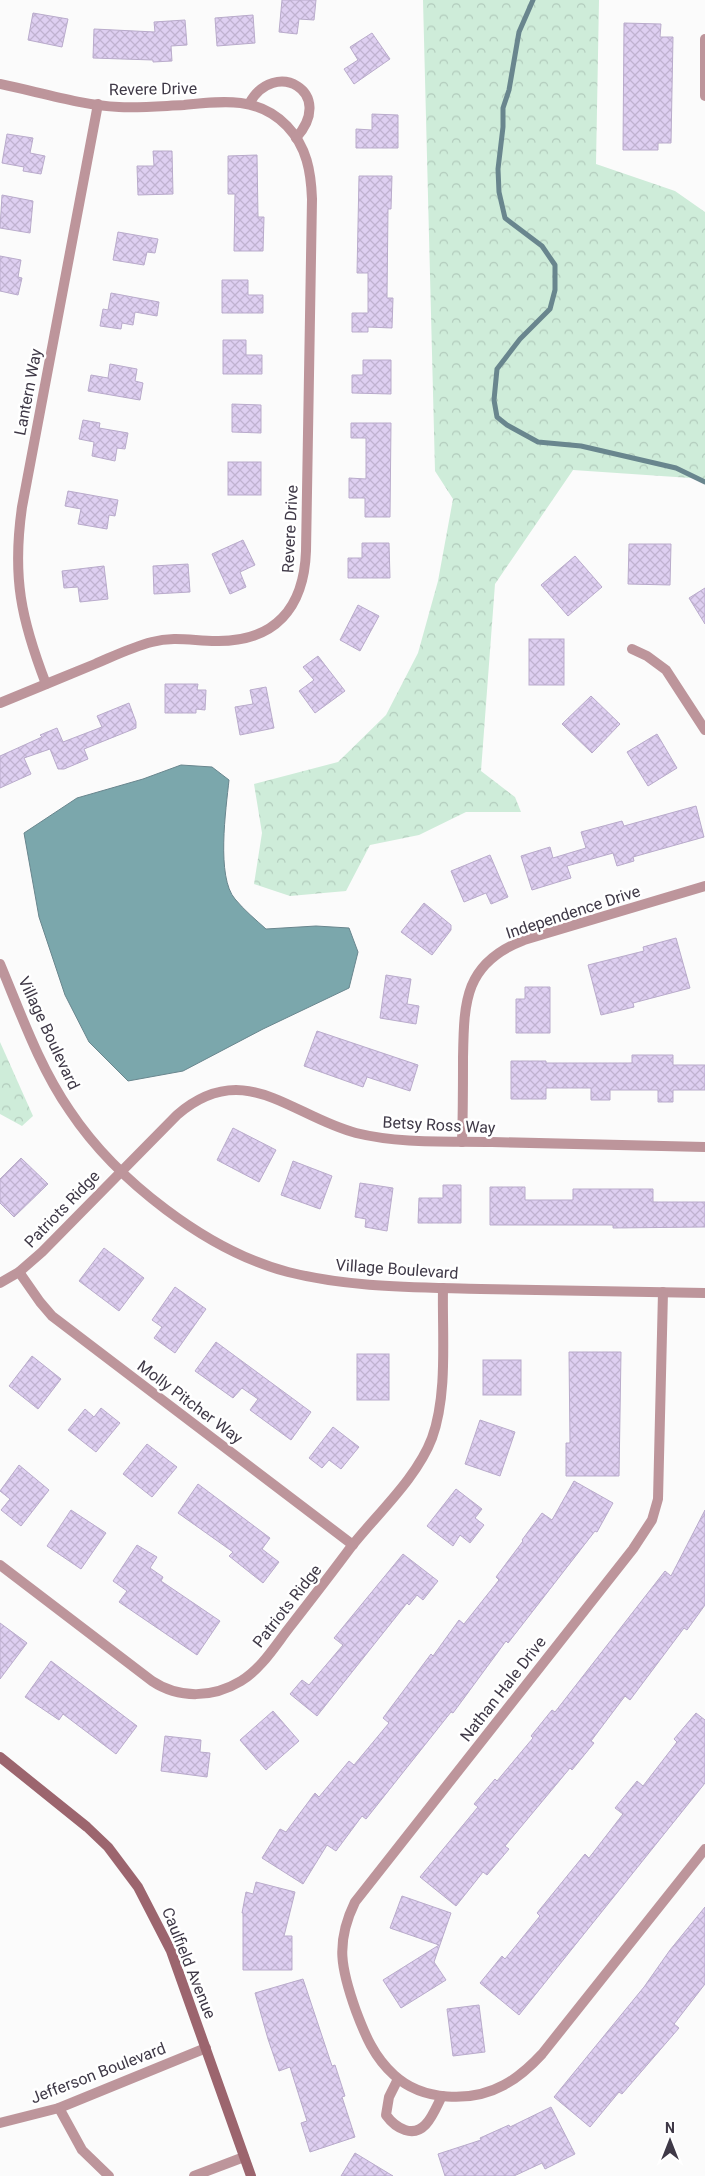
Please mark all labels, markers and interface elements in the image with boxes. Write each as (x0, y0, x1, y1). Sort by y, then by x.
street label: Revere Drive (109, 79, 197, 99)
street label: Lantern Way (10, 346, 46, 437)
street label: Revere Drive (278, 485, 302, 573)
street label: Independence Drive (503, 881, 643, 943)
street label: Village Boulevard (14, 973, 84, 1093)
street label: Betsy Ross Way (382, 1113, 496, 1137)
street label: Patriots Ridge (20, 1166, 104, 1252)
street label: Village Boulevard (335, 1255, 459, 1283)
street label: Molly Pitcher Way (134, 1356, 247, 1448)
street label: Patriots Ridge (249, 1561, 325, 1651)
street label: Nathan Hale Drive (456, 1633, 550, 1745)
street label: Caulfield Avenue (158, 1905, 220, 2021)
street label: Jefferson Boulevard (28, 2038, 168, 2108)
north arrow (645, 2116, 695, 2166)
text: N (665, 2120, 675, 2136)

